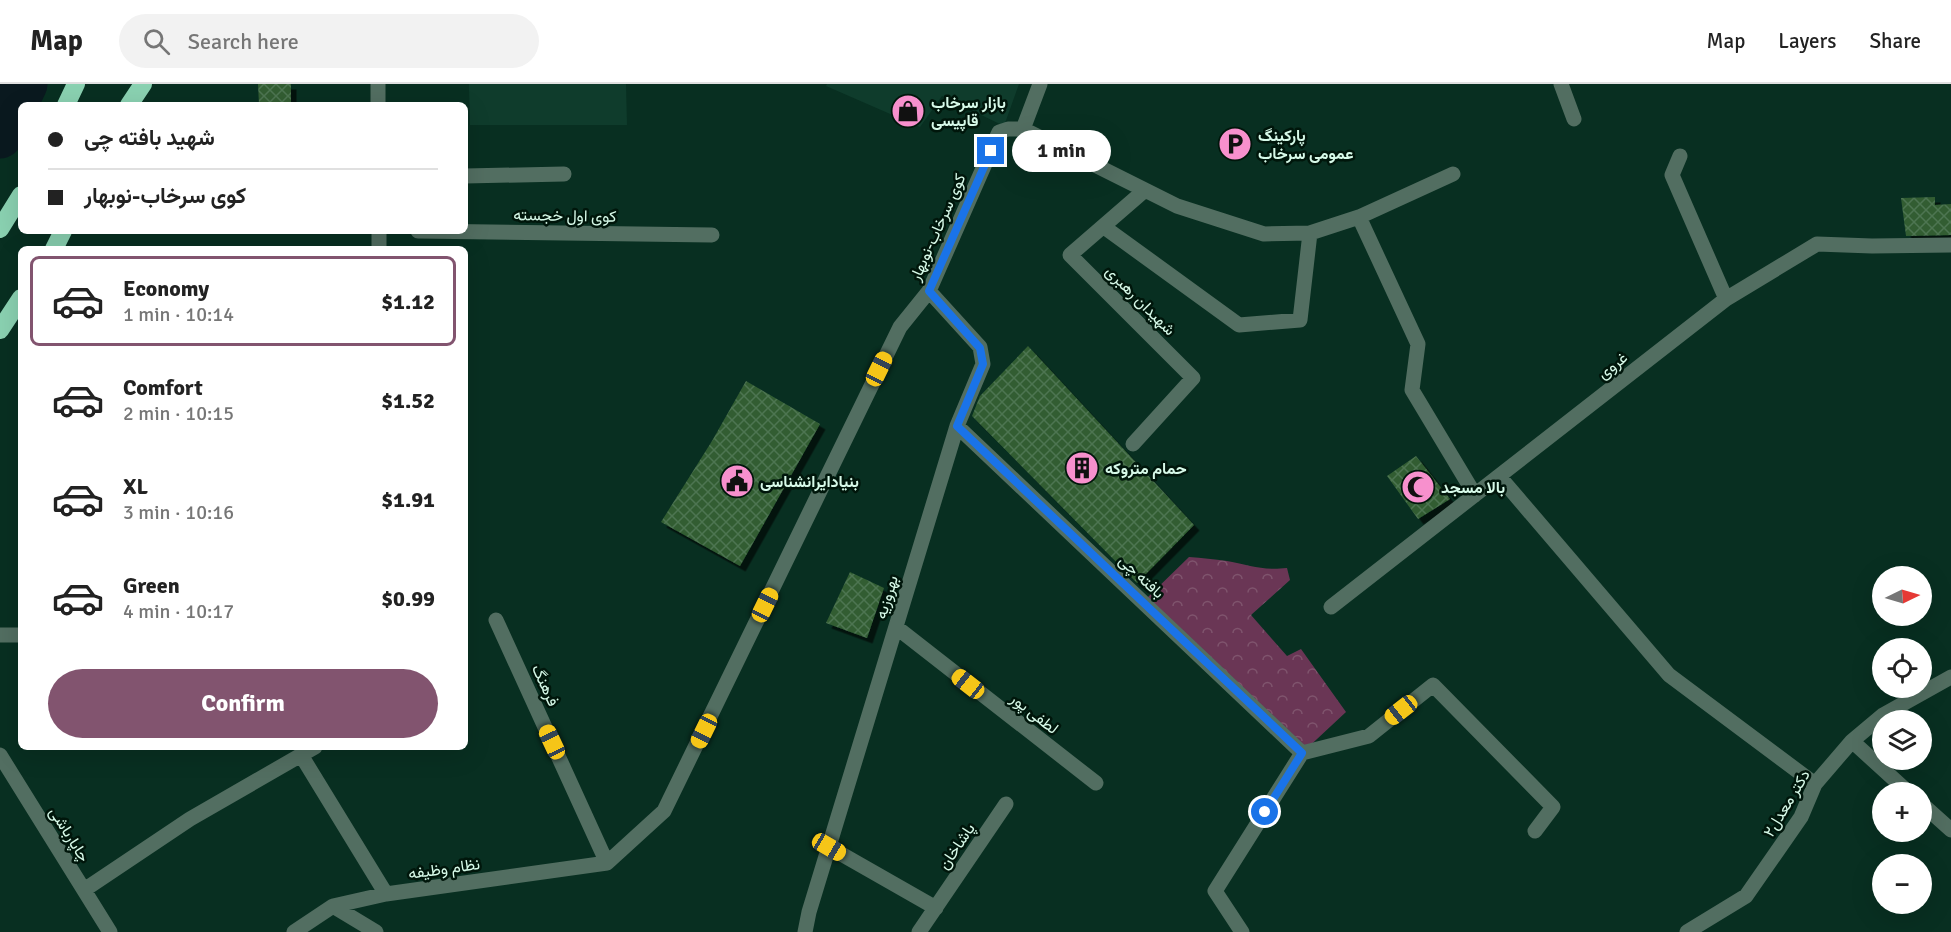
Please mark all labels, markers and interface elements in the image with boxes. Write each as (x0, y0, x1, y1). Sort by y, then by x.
search box (119, 14, 539, 68)
text: Map (30, 24, 83, 58)
icon: search (140, 25, 173, 58)
text: Search here (188, 28, 299, 55)
text: Map (1707, 28, 1745, 54)
text: Layers (1778, 28, 1836, 54)
text: Share (1869, 28, 1921, 54)
shop icon: بازار سرخاب قاپیسی (890, 93, 926, 129)
place label: بازار سرخاب قاپیسی (931, 93, 1006, 132)
text: شهید بافته چی (84, 124, 215, 151)
parking icon: پارکینگ عمومی سرخاب (1217, 126, 1253, 162)
place label: پارکینگ عمومی سرخاب (1258, 126, 1353, 164)
callout: 1 min (1012, 130, 1111, 172)
route end (977, 137, 1004, 164)
text: 1 min (1037, 138, 1086, 163)
street label: کوی سرخاب-نوبهار (905, 171, 970, 285)
text: کوی سرخاب-نوبهار (84, 182, 246, 209)
street label: کوی اول خجسته (513, 205, 617, 227)
street label: شهیدان رهبری (1101, 261, 1180, 340)
icon: car (51, 274, 105, 328)
text: Economy (123, 275, 209, 302)
text: $1.12 (381, 288, 435, 315)
text: 1 min · 10:14 (123, 302, 234, 327)
street label: غروی (1594, 348, 1632, 384)
car (863, 349, 895, 389)
icon: car (51, 373, 105, 427)
text: Comfort (123, 374, 203, 401)
text: $1.52 (381, 387, 435, 414)
text: 2 min · 10:15 (123, 401, 234, 426)
building icon: حمام متروکه (1064, 450, 1100, 486)
place label: حمام متروکه (1105, 459, 1187, 479)
public building icon: بنیادایرانشناسی (719, 463, 755, 499)
mosque icon: بالا مسجد (1400, 469, 1436, 505)
icon: car (51, 472, 105, 526)
place label: بنیادایرانشناسی (760, 472, 859, 492)
text: XL (123, 473, 148, 500)
place label: بالا مسجد (1441, 478, 1505, 498)
text: $1.91 (381, 486, 435, 513)
text: 3 min · 10:16 (123, 500, 234, 525)
street label: بافته چی (1114, 551, 1168, 604)
north arrow (1872, 566, 1932, 626)
map controls (1872, 566, 1932, 914)
icon: car (51, 571, 105, 625)
text: Green (123, 572, 180, 599)
street label: بهروزیه (871, 573, 903, 621)
text: $0.99 (381, 585, 435, 612)
car (749, 585, 781, 625)
text: 4 min · 10:17 (123, 599, 234, 624)
button: locate (1872, 638, 1932, 698)
street label: فرهنگ (527, 661, 563, 709)
car (948, 666, 988, 702)
button: Confirm (48, 669, 438, 738)
street label: لطفی پور (1005, 688, 1062, 740)
car (1381, 692, 1421, 728)
button: layers (1872, 710, 1932, 770)
car (688, 711, 720, 751)
car (536, 722, 568, 762)
street label: دکتر معدل۲ (1759, 766, 1815, 841)
button: + (1872, 782, 1932, 842)
route start (1251, 798, 1278, 825)
street label: چاپارباشی (44, 803, 94, 866)
street label: پاشاخان (934, 820, 980, 874)
car (809, 830, 849, 864)
street label: نظام وظیفه (407, 854, 481, 884)
button: − (1872, 854, 1932, 914)

